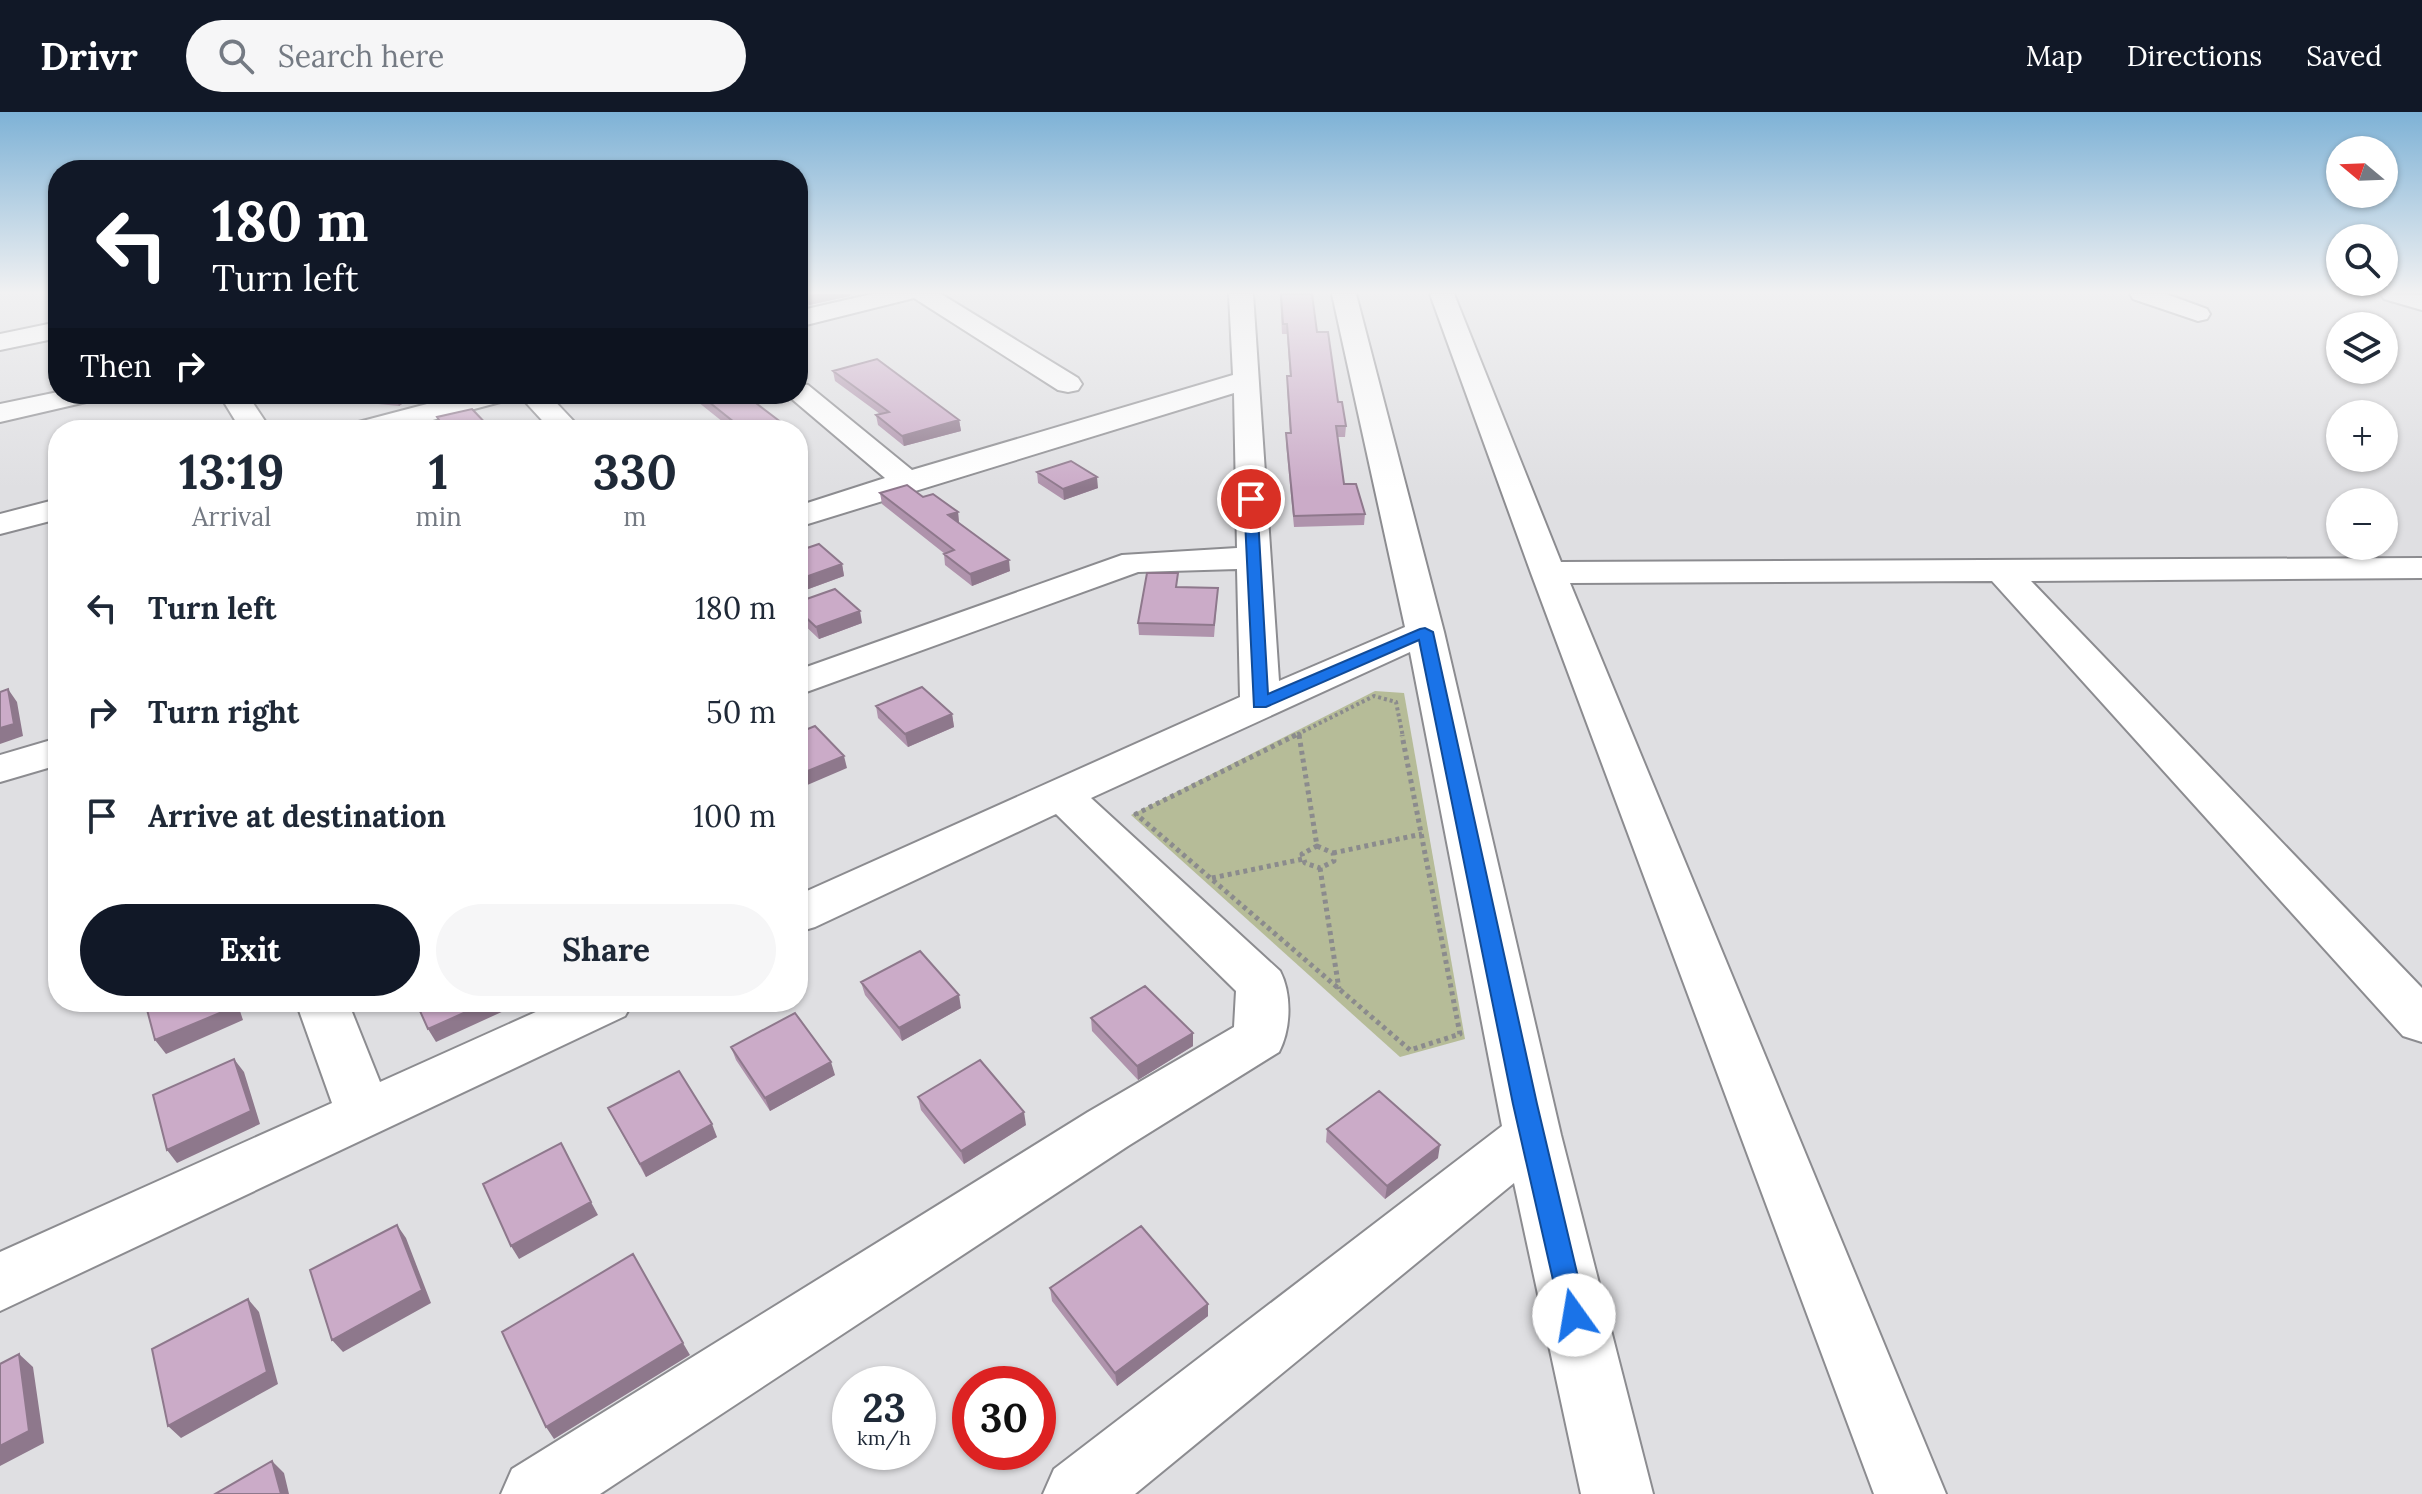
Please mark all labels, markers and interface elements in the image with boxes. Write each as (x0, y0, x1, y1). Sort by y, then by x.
search box (186, 20, 746, 92)
text: Drivr (40, 32, 138, 80)
icon: search (214, 34, 258, 78)
text: Search here (278, 37, 444, 75)
text: Map (2026, 38, 2083, 74)
text: Directions (2127, 38, 2262, 74)
text: Saved (2306, 38, 2382, 74)
north arrow (2326, 136, 2398, 208)
map controls (2326, 136, 2398, 560)
text: 180 m (212, 185, 369, 256)
icon: left (80, 192, 184, 296)
button: search (2326, 224, 2398, 296)
text: Turn left (212, 255, 359, 301)
button: layers (2326, 312, 2398, 384)
icon: right (168, 344, 212, 388)
text: Then (80, 347, 152, 385)
button: + (2326, 400, 2398, 472)
text: 13:19 (179, 441, 284, 502)
text: 1 (429, 441, 448, 502)
text: 330 (593, 441, 677, 502)
pin (1217, 465, 1285, 533)
icon: arrive (1229, 477, 1273, 521)
button: − (2326, 488, 2398, 560)
text: Arrival (192, 500, 271, 533)
text: min (415, 500, 462, 533)
text: m (623, 500, 646, 533)
icon: left (80, 586, 124, 630)
text: Turn left (148, 589, 276, 627)
text: 180 m (695, 589, 776, 627)
icon: right (80, 690, 124, 734)
text: Turn right (148, 693, 299, 731)
text: 50 m (706, 693, 776, 731)
icon: arrive (80, 794, 124, 838)
text: Arrive at destination (148, 797, 446, 835)
text: 100 m (693, 797, 776, 835)
button: Exit (80, 904, 420, 996)
button: Share (436, 904, 776, 996)
position arrow (1532, 1273, 1616, 1357)
speed limit sign: 30 (952, 1366, 1056, 1470)
text: 23 (862, 1382, 906, 1433)
text: km/h (857, 1425, 911, 1450)

